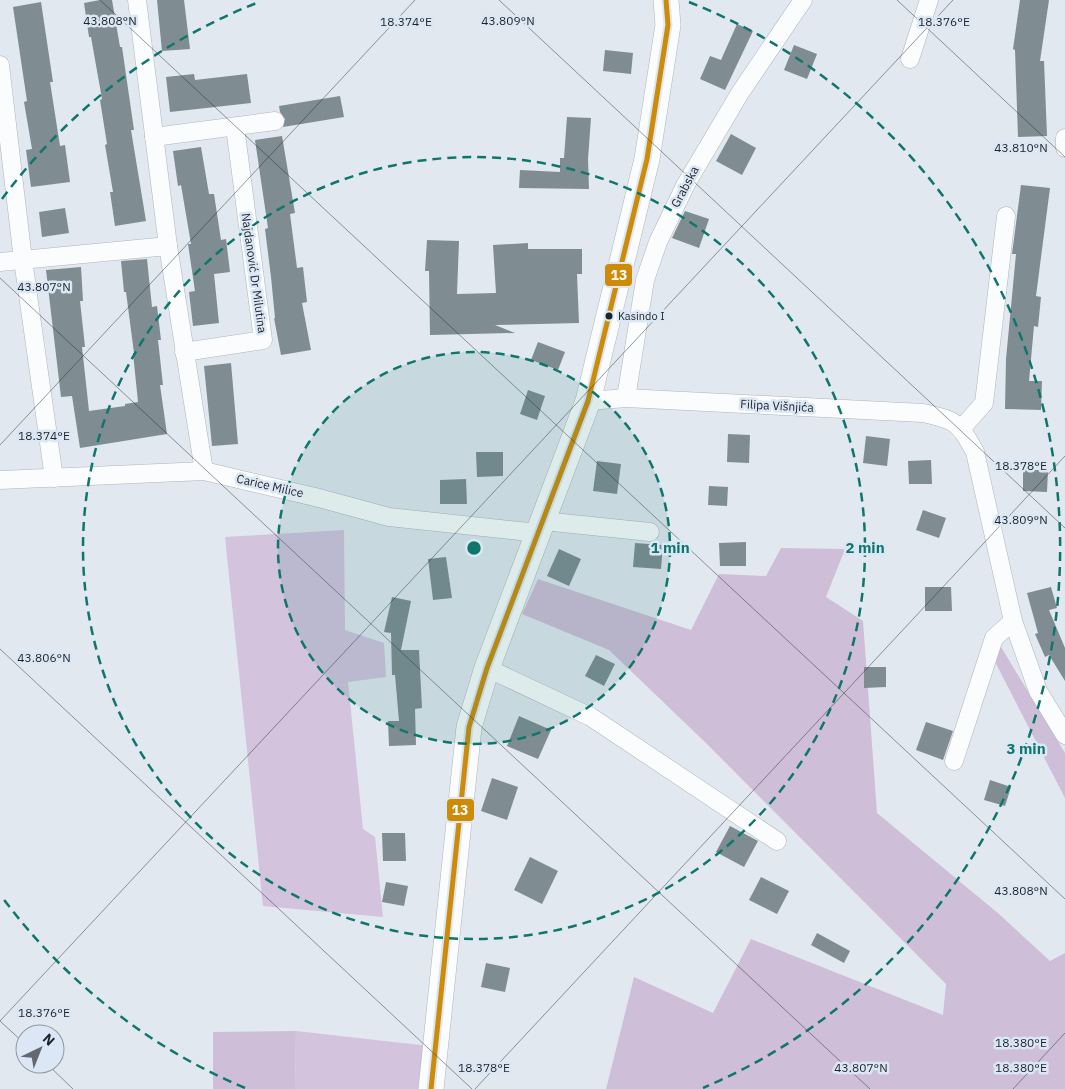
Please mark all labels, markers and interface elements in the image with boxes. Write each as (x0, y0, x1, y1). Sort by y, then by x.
text: 43.808°N (83, 13, 137, 28)
text: 43.809°N (481, 13, 535, 28)
text: 18.374°E (380, 14, 432, 29)
text: 18.376°E (918, 14, 970, 29)
text: 43.810°N (994, 140, 1048, 155)
street label: Grabska (667, 163, 702, 210)
street label: Najdanović Dr Milutina (239, 212, 270, 334)
line badge: 13 (604, 263, 633, 287)
text: 13 (611, 266, 627, 284)
text: 43.807°N (17, 279, 71, 294)
place label: Kasindo I (618, 309, 665, 323)
marker: Kasindo I (604, 311, 614, 321)
street label: Filipa Višnjića (740, 396, 815, 415)
text: 18.374°E (18, 428, 70, 443)
text: 18.378°E (995, 458, 1047, 473)
street label: Carice Milice (235, 471, 305, 501)
text: 43.809°N (994, 512, 1048, 527)
text: 1 min (650, 538, 690, 557)
text: 2 min (845, 538, 885, 557)
centre of rings (465, 539, 483, 557)
text: 43.806°N (17, 650, 71, 665)
text: 3 min (1006, 739, 1046, 758)
line badge: 13 (446, 798, 475, 822)
text: 13 (452, 801, 468, 819)
text: 43.808°N (994, 883, 1048, 898)
text: 18.376°E (18, 1005, 70, 1020)
north arrow (15, 1024, 65, 1074)
text: N (39, 1029, 59, 1050)
text: 18.380°E (995, 1035, 1047, 1050)
text: 18.378°E (458, 1060, 510, 1075)
text: 43.807°N (834, 1060, 888, 1075)
text: 18.380°E (995, 1060, 1047, 1075)

